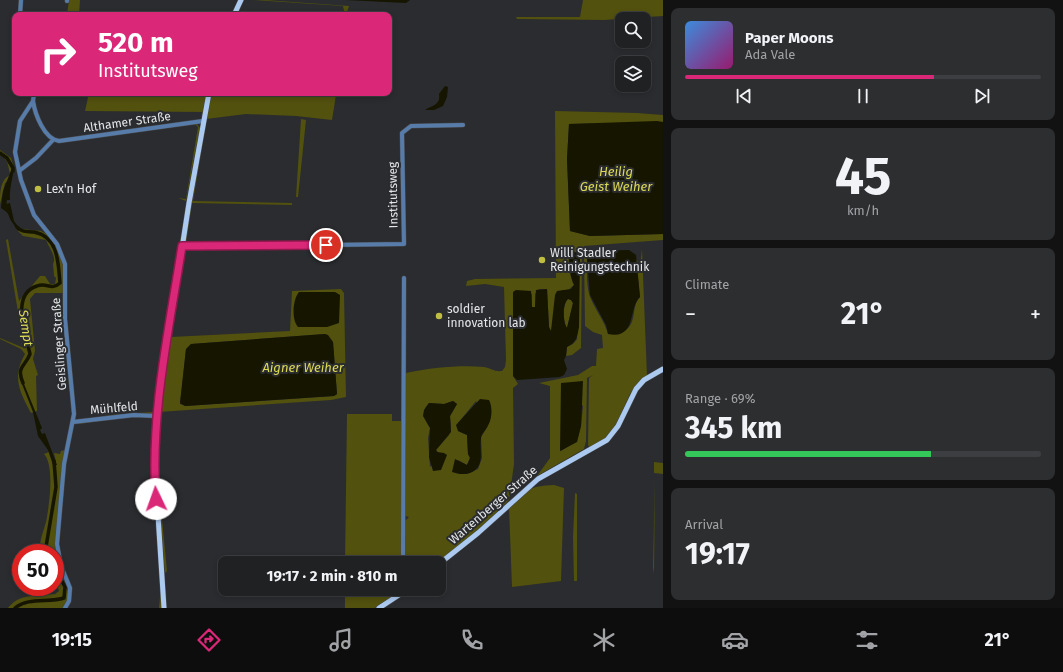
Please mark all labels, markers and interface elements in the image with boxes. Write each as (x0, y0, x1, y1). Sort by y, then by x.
map controls (615, 12, 651, 92)
button: search (615, 12, 651, 48)
text: 520 m (98, 26, 174, 59)
icon: right (32, 28, 84, 80)
text: Paper Moons (745, 29, 833, 47)
text: Ada Vale (745, 47, 795, 62)
button: layers (615, 56, 651, 92)
text: Institutsweg (98, 60, 198, 82)
icon: previous (733, 85, 755, 107)
icon: pause (852, 85, 874, 107)
icon: next (971, 85, 993, 107)
street label: Althamer Straße (82, 109, 172, 135)
text: 45 (835, 145, 891, 208)
street label: Institutsweg (385, 161, 401, 228)
water label: Heilig Geist Weiher (580, 164, 653, 194)
place label: Lex'n Hof (46, 182, 97, 196)
marker: Lex'n Hof (33, 184, 43, 194)
text: km/h (847, 203, 879, 218)
pin (309, 228, 343, 262)
icon: arrive (315, 234, 337, 256)
place label: Willi Stadler Reinigungstechnik (550, 246, 650, 274)
marker: Willi Stadler Reinigungstechnik (537, 255, 547, 265)
text: Climate (685, 277, 729, 292)
text: 21° (841, 296, 885, 332)
street label: Geislinger Straße (49, 297, 69, 391)
text: − (685, 301, 696, 328)
text: + (1030, 301, 1041, 328)
place label: soldier innovation lab (447, 302, 526, 330)
water label: Sempt (16, 308, 36, 348)
marker: soldier innovation lab (434, 311, 444, 321)
water label: Aigner Weiher (261, 360, 345, 375)
text: Range · 69% (685, 391, 755, 406)
street label: Mühlfeld (90, 399, 138, 417)
text: 345 km (685, 410, 782, 446)
street label: Wartenberger Straße (446, 463, 540, 547)
position arrow (135, 478, 177, 520)
text: Arrival (685, 517, 723, 532)
text: 19:17 (685, 536, 750, 572)
speed limit sign: 50 (12, 544, 64, 596)
text: 19:17 · 2 min · 810 m (267, 567, 397, 585)
icon: directions (195, 626, 223, 654)
icon: music (327, 626, 355, 654)
icon: phone (458, 626, 486, 654)
icon: climate (590, 626, 618, 654)
icon: car (721, 626, 749, 654)
icon: filters (853, 626, 881, 654)
text: 19:15 (52, 629, 92, 651)
text: 21° (985, 629, 1011, 651)

